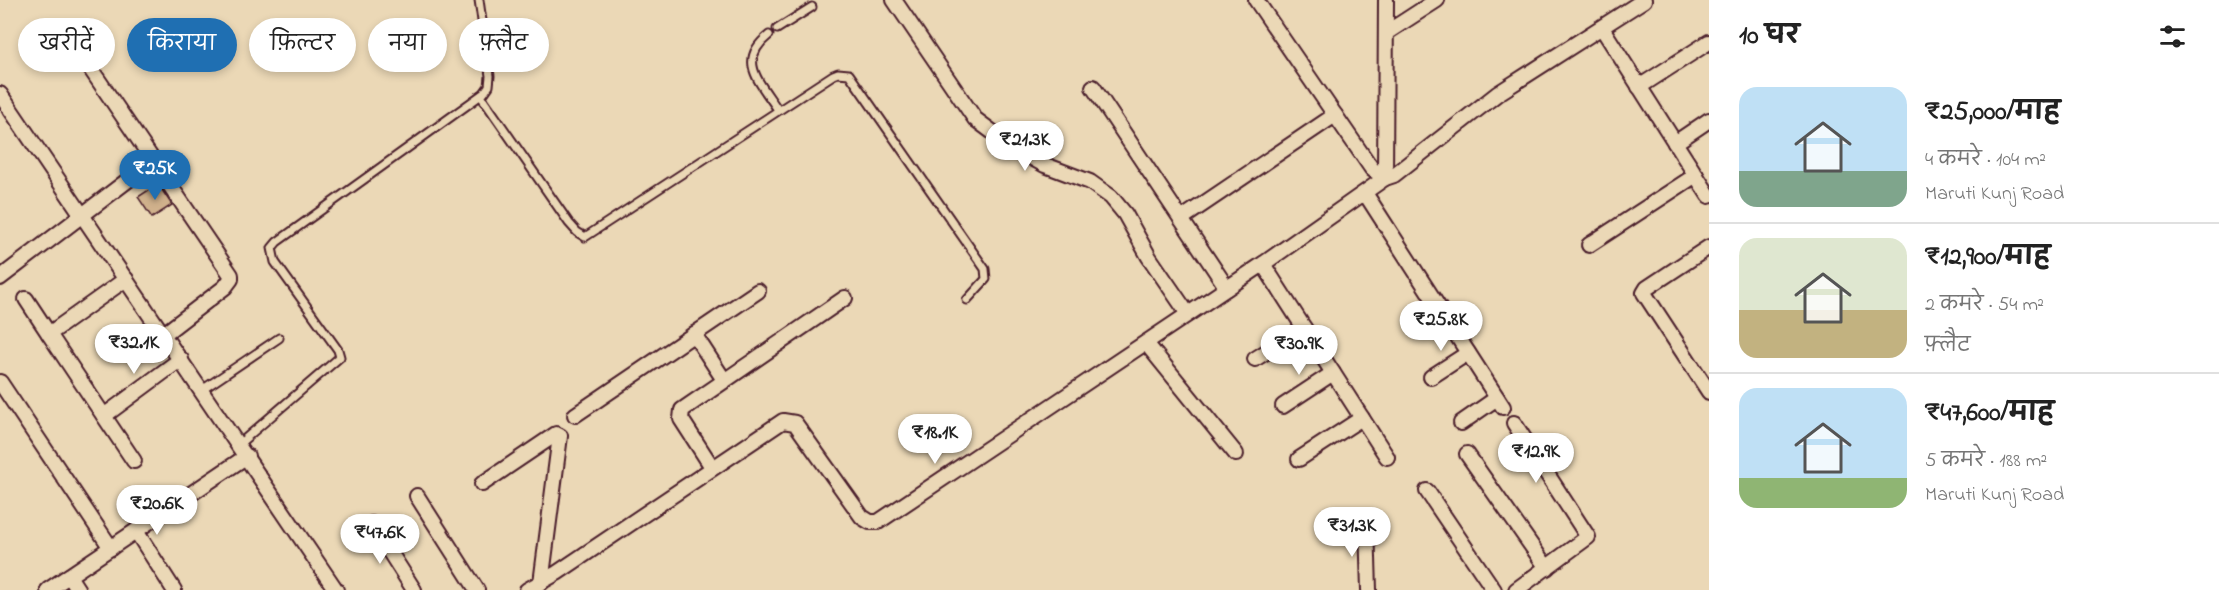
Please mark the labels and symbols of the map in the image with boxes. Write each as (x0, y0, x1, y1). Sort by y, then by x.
pin: ₹21.3K (976, 121, 1074, 172)
pin: ₹25K (119, 150, 191, 201)
pin: ₹25.8K (1392, 301, 1490, 352)
pin: ₹32.1K (85, 324, 183, 375)
pin: ₹30.9K (1250, 325, 1348, 376)
pin: ₹18.1K (886, 414, 984, 465)
pin: ₹12.9K (1487, 433, 1585, 484)
pin: ₹20.6K (108, 485, 206, 536)
pin: ₹31.3K (1303, 507, 1401, 558)
pin: ₹47.6K (331, 514, 429, 565)

